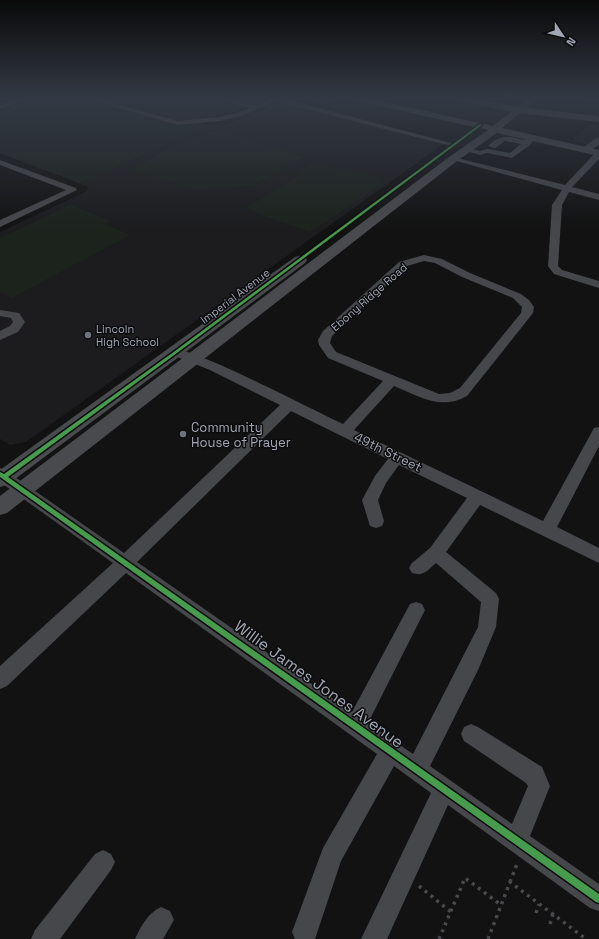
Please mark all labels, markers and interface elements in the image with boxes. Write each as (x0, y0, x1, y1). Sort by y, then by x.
north arrow (543, 16, 583, 56)
text: N (563, 35, 579, 49)
street label: Ebony Ridge Road (328, 260, 410, 334)
street label: Imperial Avenue (198, 265, 272, 327)
place label: Lincoln High School (96, 322, 159, 349)
marker: Lincoln High School (83, 330, 93, 340)
place label: Community House of Prayer (191, 419, 291, 451)
street label: 49th Street (351, 428, 425, 476)
marker: Community House of Prayer (178, 429, 188, 439)
street label: Willie James Jones Avenue (230, 615, 408, 753)

